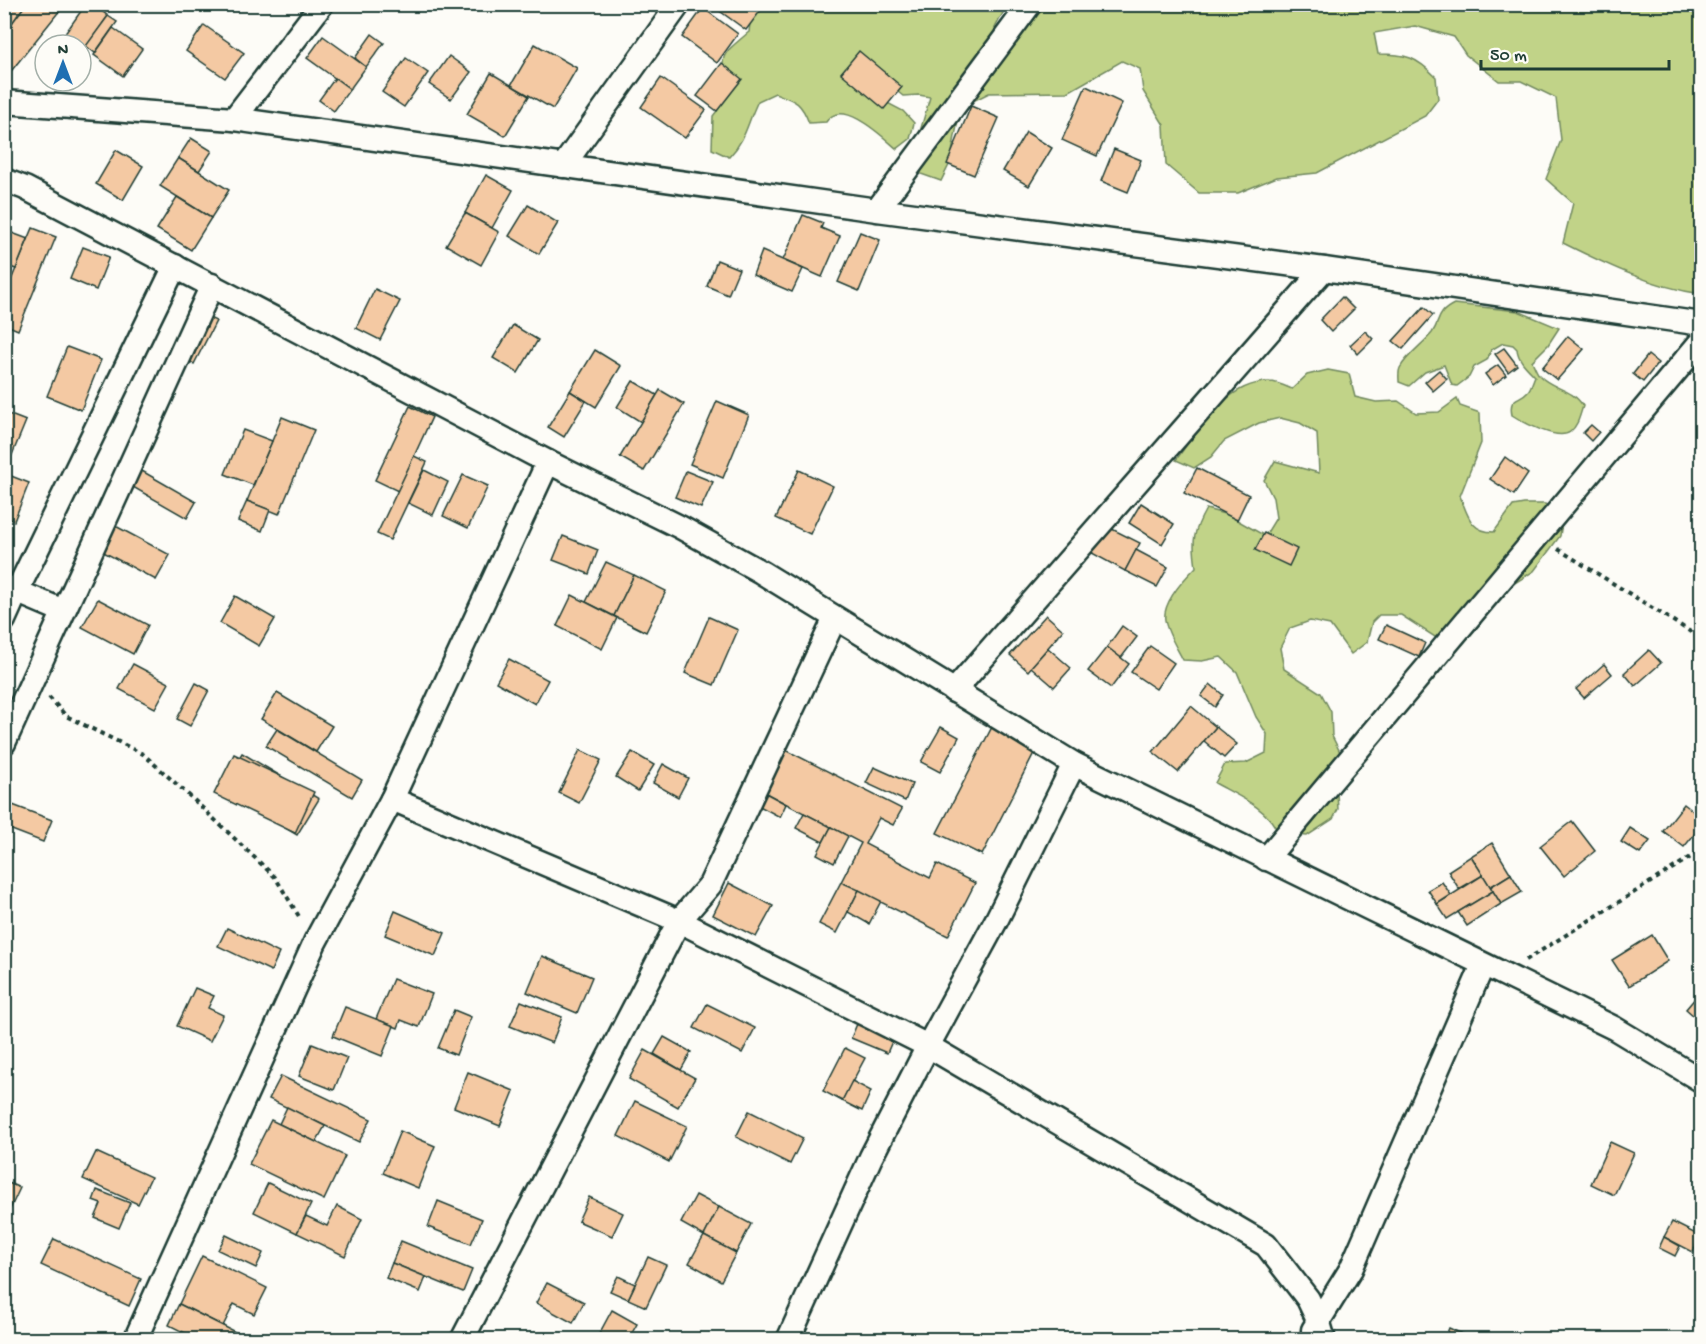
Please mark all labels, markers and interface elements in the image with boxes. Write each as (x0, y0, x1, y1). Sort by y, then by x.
north arrow (33, 33, 93, 93)
scale bar (1481, 33, 1668, 71)
text: N (58, 42, 69, 61)
text: 50 m (1490, 46, 1527, 67)

